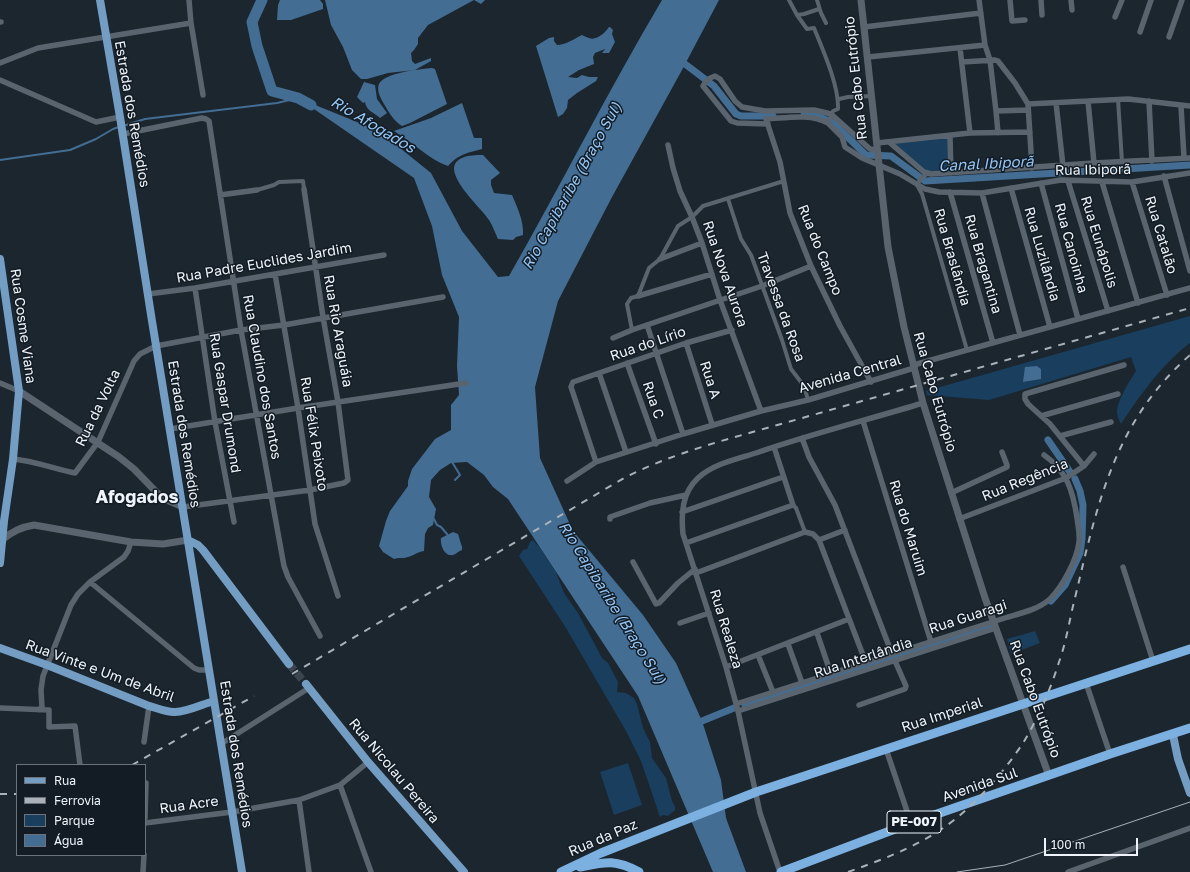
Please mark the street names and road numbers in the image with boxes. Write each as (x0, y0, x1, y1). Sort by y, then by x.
street label: Rua Cabo Eutrópio (841, 15, 871, 141)
street label: Estrada dos Remédios (111, 39, 153, 189)
street label: Rua Ibiporã (1055, 161, 1131, 179)
street label: Rua Eunápolis (1077, 194, 1121, 290)
street label: Rua Catalão (1141, 194, 1181, 276)
street label: Rua Canoinha (1051, 201, 1091, 295)
street label: Rua do Campo (794, 202, 846, 298)
street label: Rua Luzilândia (1020, 205, 1064, 303)
street label: Rua Braslândia (930, 206, 974, 308)
street label: Rua Bragantina (961, 212, 1005, 316)
street label: Rua Nova Aurora (699, 219, 751, 329)
street label: Rua Padre Euclides Jardim (175, 239, 353, 287)
street label: Travessa da Rosa (753, 250, 809, 364)
street label: Rua Cosme Viana (7, 267, 39, 385)
street label: Rua Rio Araguáia (320, 274, 356, 388)
street label: Rua Claudino dos Santos (239, 293, 285, 461)
street label: Rua do Lírio (608, 323, 688, 365)
street label: Rua Cabo Eutrópio (910, 330, 960, 454)
street label: Rua Gaspar Drumond (206, 332, 244, 474)
street label: Avenida Central (797, 351, 903, 397)
street label: Estrada dos Remédios (164, 359, 204, 509)
street label: Rua A (696, 359, 724, 401)
street label: Rua da Volta (72, 367, 124, 449)
street label: Rua Félix Peixoto (297, 376, 331, 492)
street label: Rua C (639, 379, 667, 421)
street label: Rua Regência (980, 455, 1070, 505)
street label: Rua do Maruim (885, 478, 931, 578)
street label: Rua Realeza (706, 587, 746, 671)
street label: Rua Guaragi (927, 597, 1009, 637)
street label: Rua Interlândia (812, 634, 914, 682)
street label: Rua Vinte e Um de Abril (23, 636, 177, 706)
street label: Rua Cabo Eutrópio (1006, 638, 1064, 760)
street label: Estrada dos Remédios (216, 679, 256, 829)
street label: Rua Imperial (899, 694, 985, 736)
street label: Rua Nicolau Pereira (345, 715, 443, 827)
street label: Avenida Sul (940, 764, 1020, 806)
street label: Rua Acre (158, 793, 220, 817)
road number: PE-007 (887, 811, 941, 833)
street label: Rua da Paz (566, 816, 640, 860)

